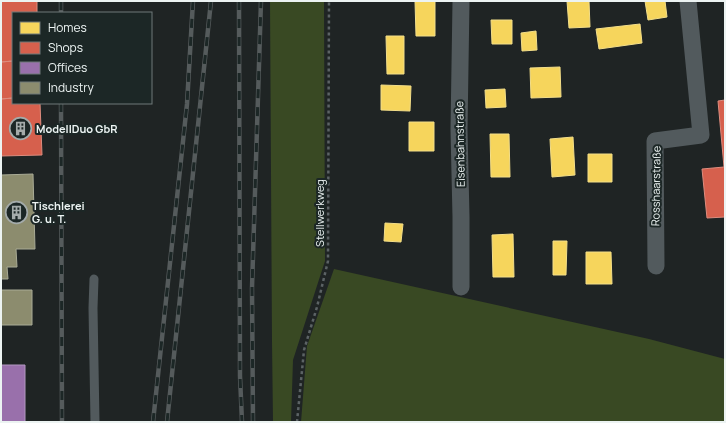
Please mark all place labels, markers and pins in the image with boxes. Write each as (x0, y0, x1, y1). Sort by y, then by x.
building icon: ModellDuo GbR (8, 116, 34, 142)
place label: ModellDuo GbR (36, 121, 117, 136)
place label: Tischlerei G. u. T. (32, 198, 85, 226)
building icon: Tischlerei G. u. T. (4, 199, 30, 225)

